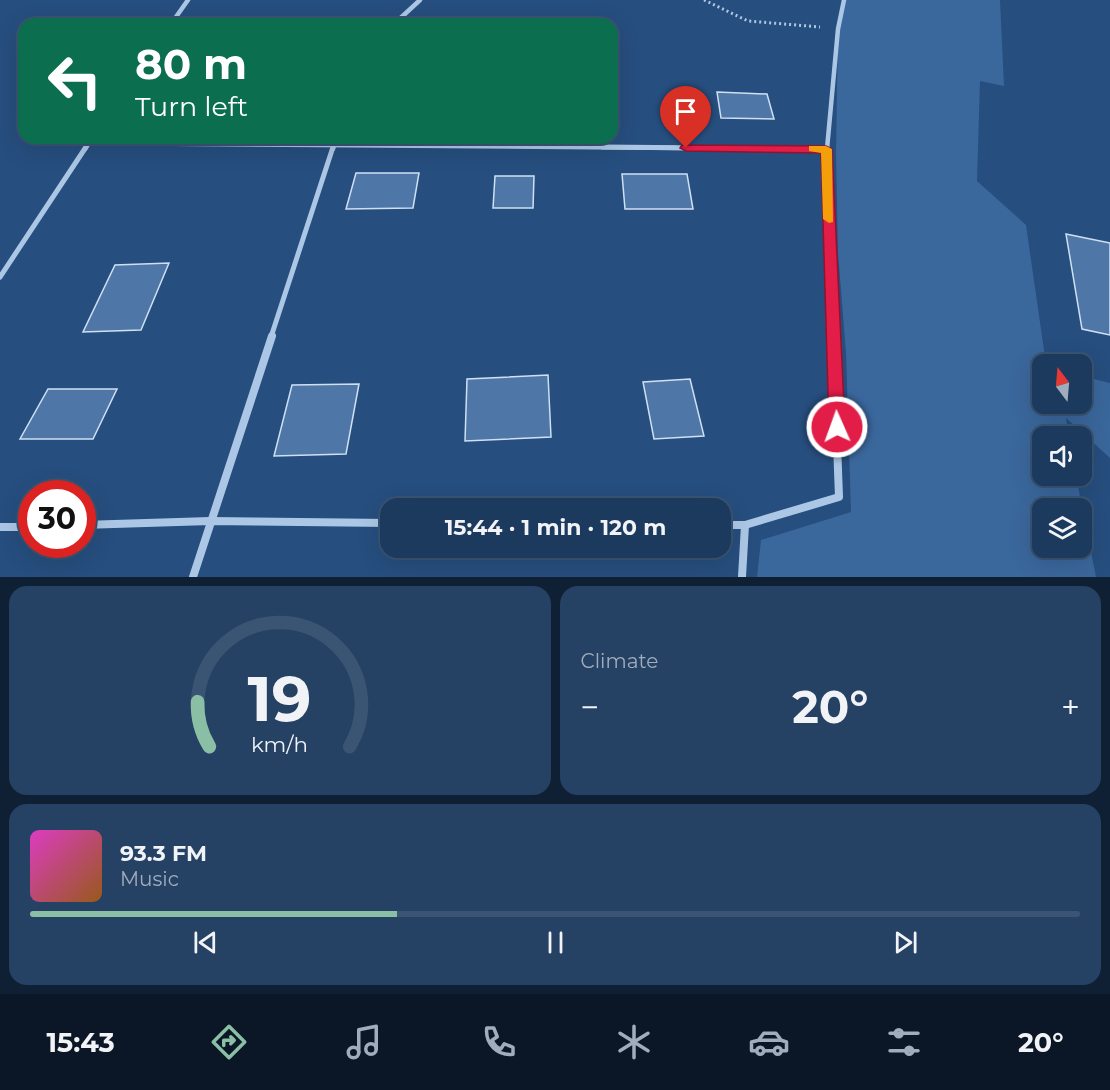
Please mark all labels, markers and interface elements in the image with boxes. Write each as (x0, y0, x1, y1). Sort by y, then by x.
text: 80 m (135, 38, 247, 90)
icon: left (36, 42, 114, 120)
pin (660, 86, 711, 148)
text: Turn left (135, 90, 248, 123)
icon: arrive (669, 95, 702, 128)
north arrow (1032, 354, 1092, 414)
map controls (1032, 354, 1092, 558)
position arrow (805, 395, 869, 459)
button: sound (1032, 426, 1092, 486)
speed limit sign: 30 (18, 480, 96, 558)
button: layers (1032, 498, 1092, 558)
text: 15:44 · 1 min · 120 m (445, 514, 666, 541)
text: Climate (581, 649, 658, 673)
text: 19 (248, 661, 312, 737)
text: 20° (792, 679, 868, 734)
text: − (581, 687, 599, 727)
text: + (1061, 687, 1080, 727)
text: km/h (251, 732, 308, 758)
text: 93.3 FM (120, 840, 207, 867)
text: Music (120, 867, 179, 891)
icon: previous (189, 926, 222, 959)
icon: pause (539, 926, 572, 959)
icon: next (889, 926, 922, 959)
icon: directions (208, 1021, 250, 1063)
icon: music (343, 1021, 385, 1063)
icon: phone (478, 1021, 520, 1063)
icon: climate (613, 1021, 655, 1063)
icon: car (748, 1021, 790, 1063)
icon: filters (883, 1021, 925, 1063)
text: 15:43 (47, 1026, 115, 1059)
text: 20° (1018, 1026, 1063, 1059)

